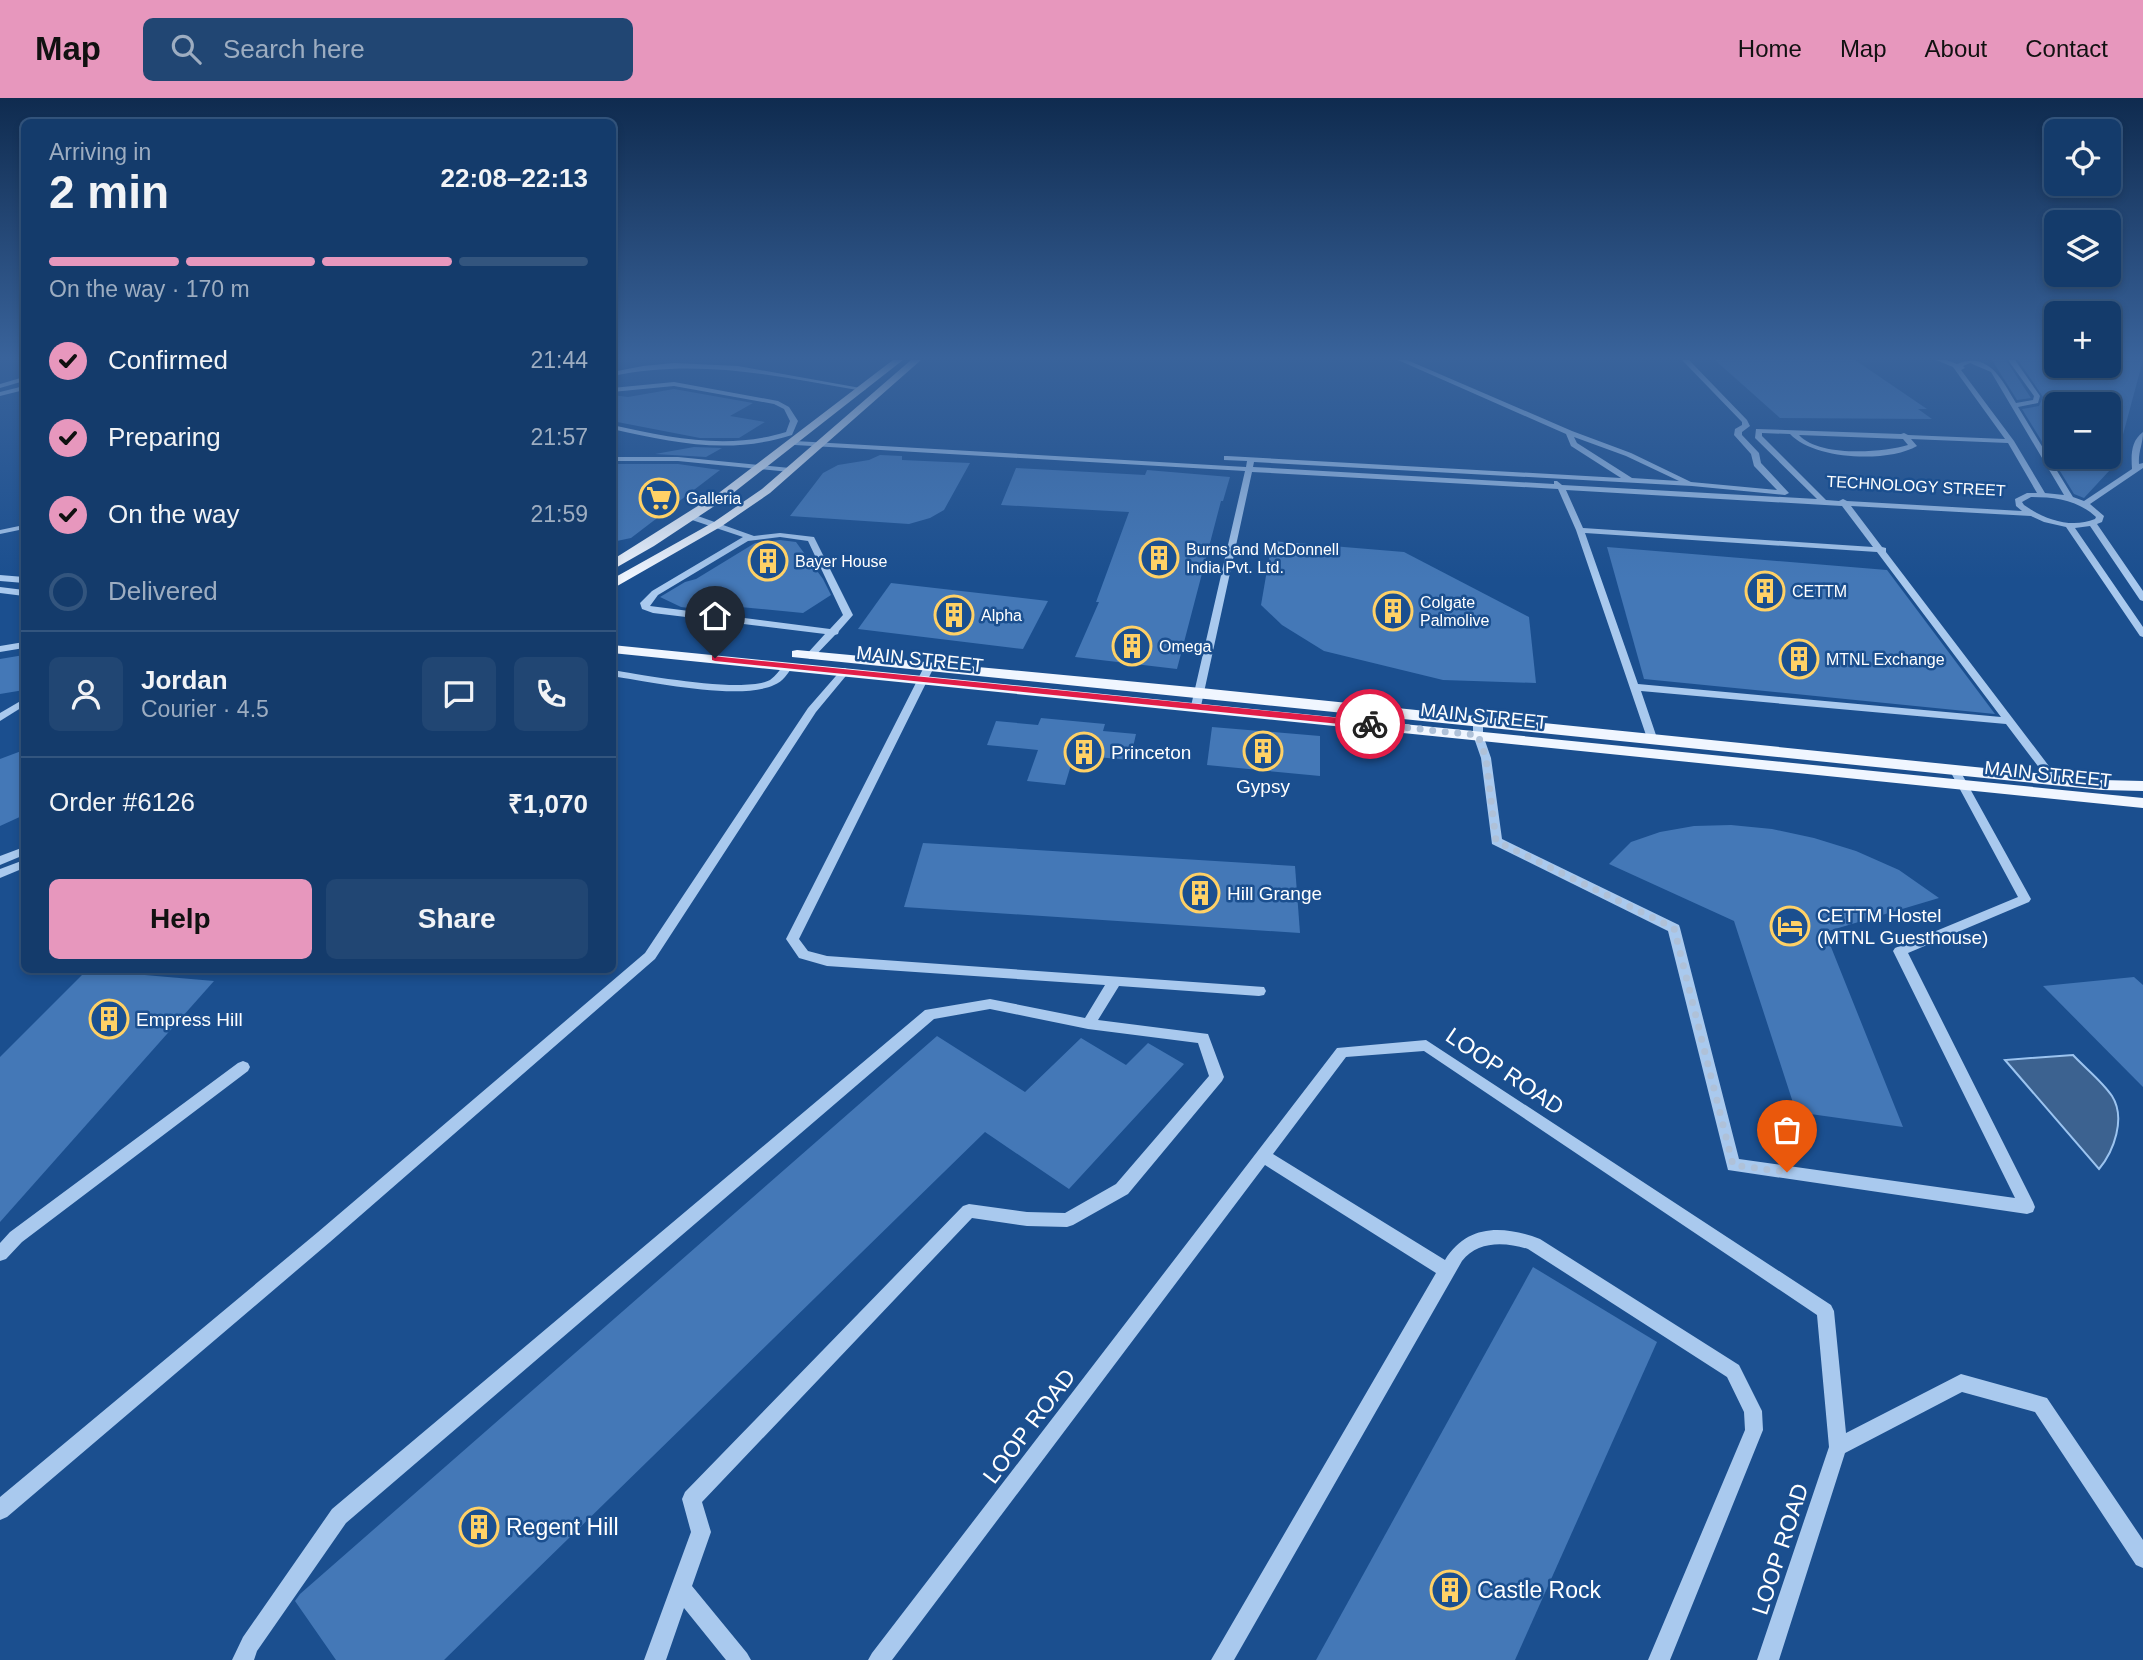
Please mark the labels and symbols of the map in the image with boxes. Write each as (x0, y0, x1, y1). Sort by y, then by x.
street label: TECHNOLOGY STREET (1826, 473, 2006, 499)
supermarket icon: Galleria (638, 477, 680, 519)
place label: Galleria (686, 490, 741, 507)
building icon: Burns and McDonnell India Pvt. Ltd. (1138, 537, 1180, 579)
building icon: Bayer House (747, 540, 789, 582)
place label: Burns and McDonnell India Pvt. Ltd. (1186, 541, 1339, 576)
place label: Bayer House (795, 553, 888, 570)
building icon: CETTM (1744, 570, 1786, 612)
place label: CETTM (1792, 583, 1847, 600)
pin (685, 586, 745, 658)
building icon: Colgate Palmolive (1372, 590, 1414, 632)
building icon: Alpha (933, 594, 975, 636)
place label: Colgate Palmolive (1420, 594, 1489, 629)
place label: Alpha (981, 607, 1022, 624)
building icon: Omega (1111, 625, 1153, 667)
place label: Omega (1159, 638, 1212, 655)
building icon: MTNL Exchange (1778, 638, 1820, 680)
street label: MAIN STREET (855, 642, 985, 676)
place label: MTNL Exchange (1826, 651, 1945, 668)
courier (1335, 689, 1405, 759)
street label: MAIN STREET (1419, 699, 1549, 733)
building icon: Gypsy (1242, 730, 1284, 772)
building icon: Princeton (1063, 731, 1105, 773)
place label: Princeton (1111, 742, 1191, 763)
street label: MAIN STREET (1983, 757, 2113, 791)
place label: Gypsy (1236, 776, 1290, 797)
building icon: Hill Grange (1179, 872, 1221, 914)
place label: Hill Grange (1227, 883, 1322, 904)
hotel icon: CETTM Hostel (MTNL Guesthouse) (1769, 905, 1811, 947)
place label: CETTM Hostel (MTNL Guesthouse) (1817, 905, 1988, 948)
building icon: Empress Hill (88, 998, 130, 1040)
place label: Empress Hill (136, 1009, 243, 1030)
street label: LOOP ROAD (1441, 1022, 1569, 1120)
pin (1757, 1100, 1817, 1172)
street label: LOOP ROAD (978, 1364, 1080, 1488)
street label: LOOP ROAD (1747, 1480, 1813, 1618)
building icon: Regent Hill (458, 1506, 500, 1548)
place label: Regent Hill (506, 1514, 619, 1540)
building icon: Castle Rock (1429, 1569, 1471, 1611)
place label: Castle Rock (1477, 1577, 1601, 1603)

